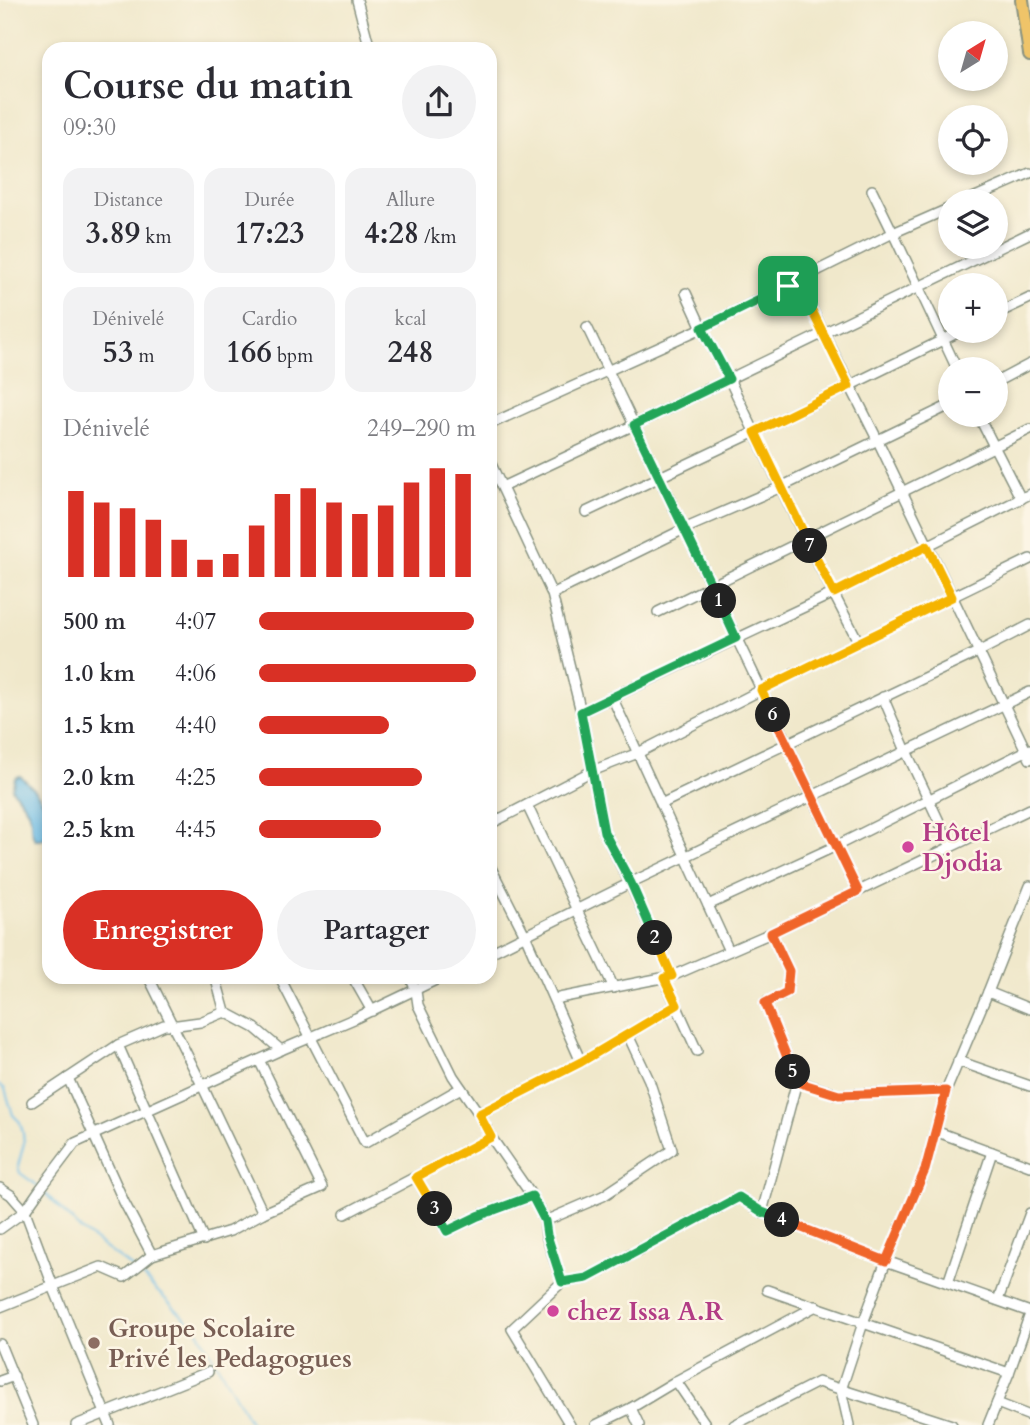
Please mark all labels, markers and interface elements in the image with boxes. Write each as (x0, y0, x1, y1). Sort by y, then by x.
north arrow (938, 21, 1008, 91)
map controls (938, 21, 1008, 427)
text: Course du matin (63, 60, 353, 112)
button: share (402, 65, 476, 139)
button: locate (938, 105, 1008, 175)
text: 09:30 (63, 112, 116, 143)
text: Distance (94, 187, 163, 213)
text: Durée (244, 187, 295, 213)
text: Allure (386, 187, 435, 213)
button: layers (938, 189, 1008, 259)
text: 3.89 (85, 213, 140, 254)
text: 17:23 (234, 213, 305, 254)
text: 4:28 (364, 213, 419, 254)
text: km (140, 224, 172, 250)
text: /km (419, 224, 457, 250)
pin (758, 256, 818, 316)
icon: arrive (769, 267, 807, 305)
button: + (938, 273, 1008, 343)
text: Dénivelé (93, 306, 164, 332)
text: Cardio (242, 306, 297, 332)
text: kcal (395, 306, 426, 332)
text: 53 (103, 332, 133, 373)
text: 166 (226, 332, 272, 373)
text: 248 (387, 332, 434, 373)
text: m (133, 343, 154, 369)
text: bpm (272, 343, 313, 369)
button: − (938, 357, 1008, 427)
text: Dénivelé (63, 413, 150, 444)
text: 249–290 m (367, 413, 476, 444)
pin: 7 (792, 528, 828, 564)
text: 7 (805, 532, 814, 558)
pin: 1 (702, 584, 736, 618)
text: 1 (714, 587, 723, 613)
text: 500 m (63, 606, 126, 637)
text: 4:07 (175, 606, 216, 637)
text: 1.0 km (63, 658, 135, 689)
text: 4:06 (175, 658, 216, 689)
pin: 6 (756, 698, 790, 732)
text: 6 (768, 701, 777, 727)
text: 1.5 km (63, 710, 135, 741)
text: 4:40 (175, 710, 216, 741)
text: 2.0 km (63, 762, 135, 793)
text: 4:25 (175, 762, 216, 793)
text: 2.5 km (63, 814, 135, 845)
text: 4:45 (175, 814, 216, 845)
place label: Hôtel Djodia (922, 815, 1003, 880)
marker: Hôtel Djodia (900, 839, 916, 855)
button: Enregistrer (63, 890, 263, 970)
button: Partager (277, 890, 476, 970)
pin: 2 (638, 920, 672, 956)
text: 2 (650, 924, 659, 950)
pin: 5 (776, 1054, 810, 1090)
text: 5 (788, 1058, 797, 1084)
pin: 3 (418, 1192, 452, 1226)
text: 3 (430, 1195, 439, 1221)
pin: 4 (764, 1202, 800, 1238)
text: 4 (777, 1206, 786, 1232)
place label: chez Issa A.R (567, 1294, 724, 1329)
marker: chez Issa A.R (545, 1303, 561, 1319)
place label: Groupe Scolaire Privé les Pedagogues (108, 1311, 352, 1376)
marker: Groupe Scolaire Privé les Pedagogues (86, 1335, 102, 1351)

